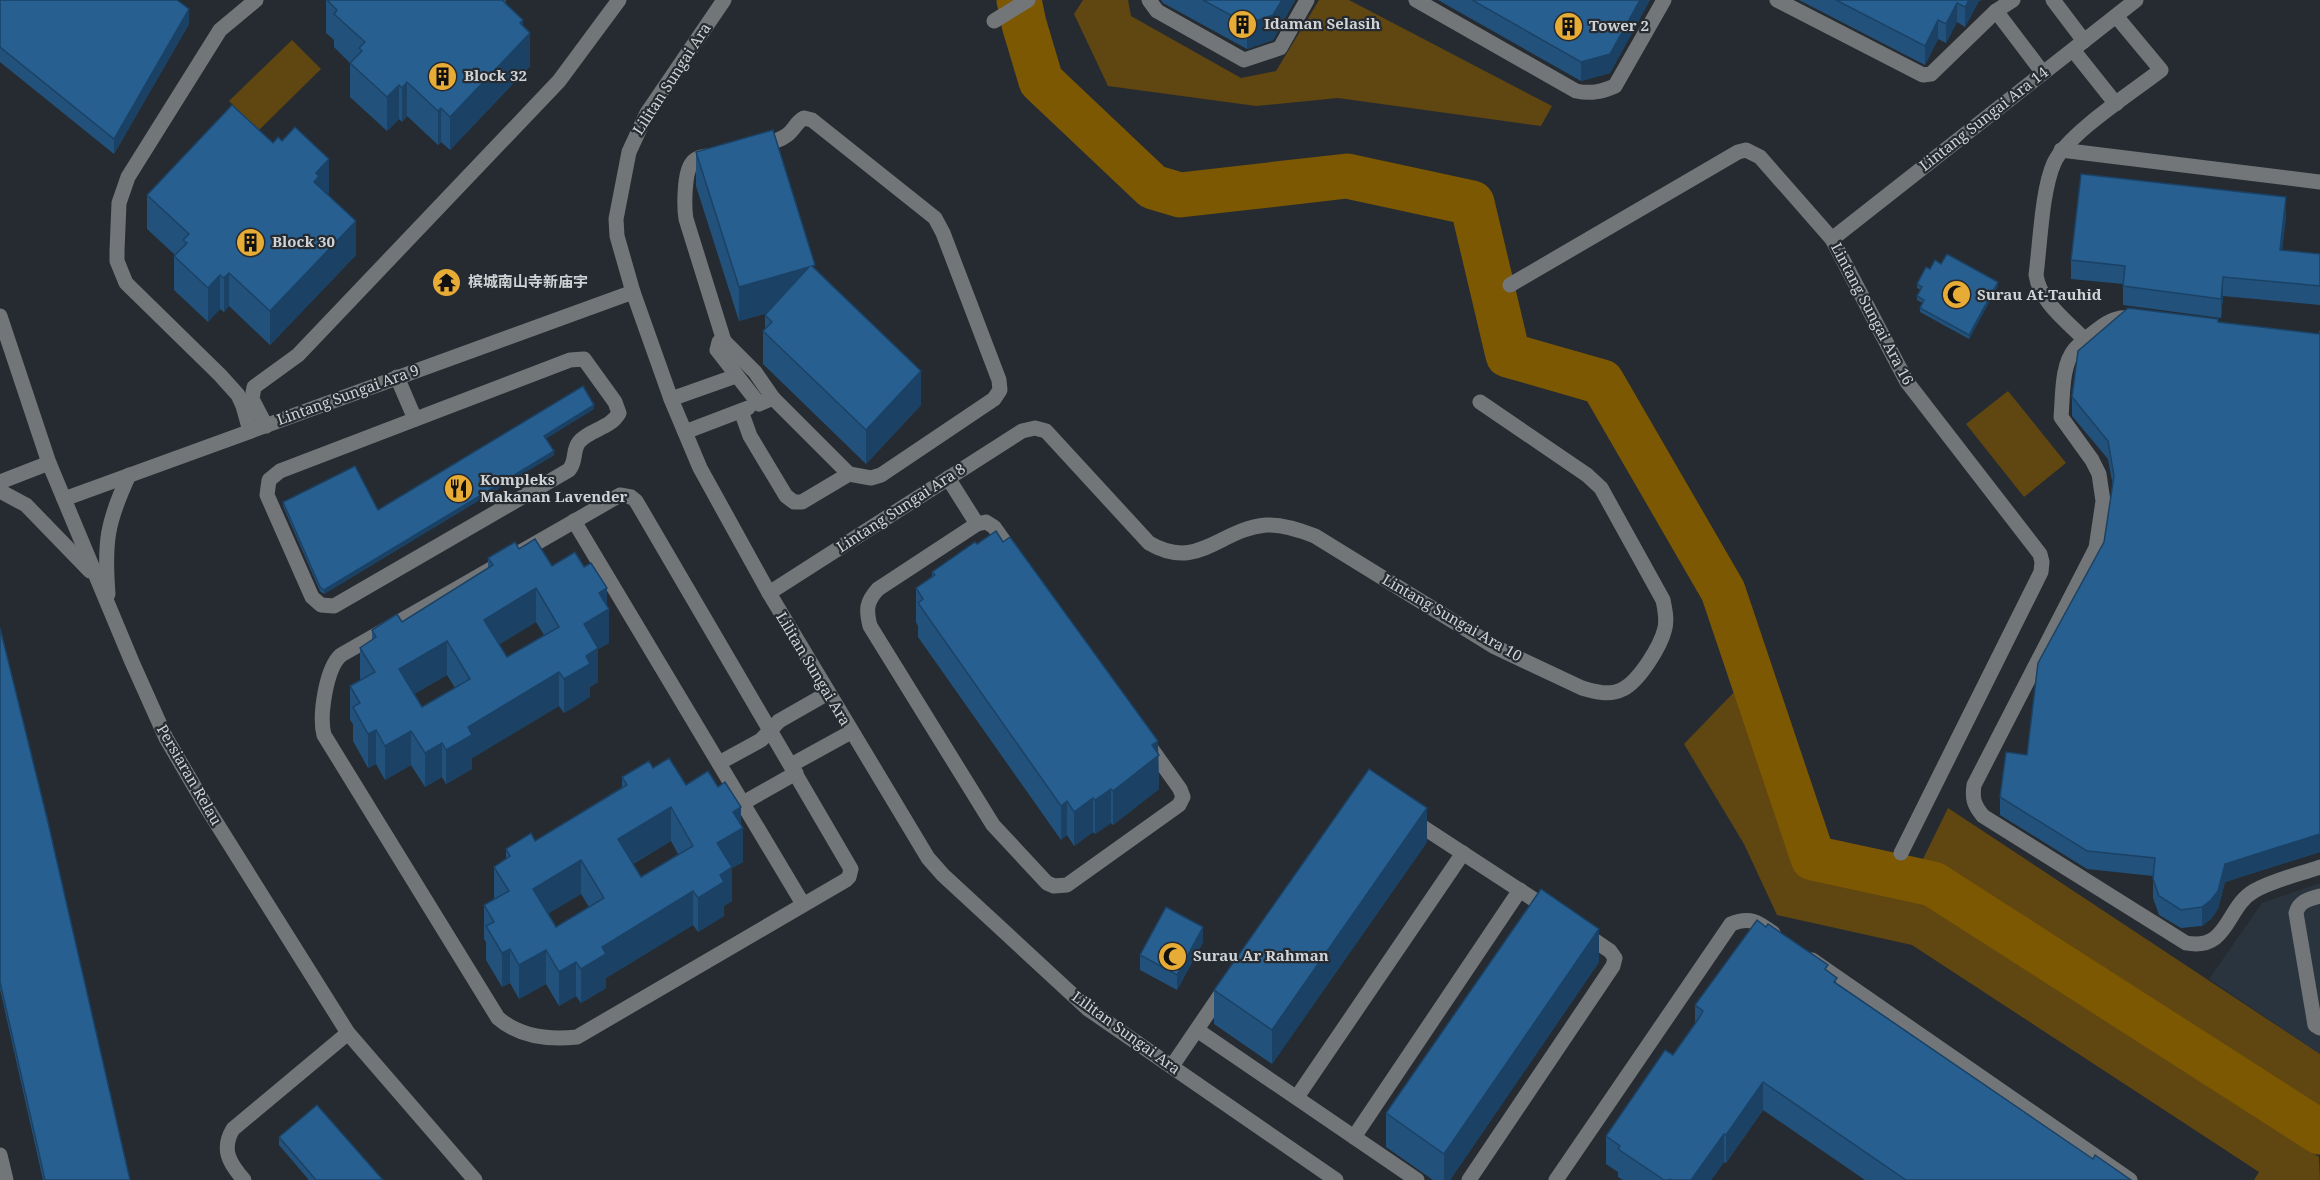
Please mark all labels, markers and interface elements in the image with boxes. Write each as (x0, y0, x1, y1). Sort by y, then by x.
building icon: Idaman Selasih (1227, 8, 1259, 40)
building icon: Tower 2 (1552, 10, 1584, 42)
place label: Idaman Selasih (1264, 13, 1381, 33)
place label: Tower 2 (1589, 15, 1649, 35)
street label: Lilitan Sungai Ara (628, 19, 715, 138)
building icon: Block 32 (427, 60, 459, 92)
street label: Lintang Sungai Ara 14 (1915, 61, 2052, 175)
place label: Block 32 (464, 65, 527, 85)
building icon: Block 30 (235, 226, 267, 258)
place label: Block 30 (272, 231, 335, 251)
street label: Lintang Sungai Ara 16 (1827, 239, 1919, 388)
temple icon: 槟城南山寺新庙宇 (431, 266, 463, 298)
place label: 槟城南山寺新庙宇 (468, 271, 588, 291)
mosque icon: Surau At-Tauhid (1940, 279, 1972, 311)
place label: Surau At-Tauhid (1977, 284, 2102, 304)
street label: Lintang Sungai Ara 9 (274, 359, 421, 429)
street label: Lintang Sungai Ara 8 (832, 458, 969, 556)
place label: Kompleks Makanan Lavender (480, 469, 628, 506)
restaurant icon: Kompleks Makanan Lavender (443, 473, 475, 505)
street label: Lintang Sungai Ara 10 (1379, 569, 1526, 665)
street label: Lilitan Sungai Ara (772, 608, 856, 729)
street label: Persiaran Relau (153, 720, 227, 829)
mosque icon: Surau Ar Rahman (1156, 940, 1188, 972)
place label: Surau Ar Rahman (1193, 945, 1329, 965)
street label: Lilitan Sungai Ara (1068, 986, 1185, 1078)

